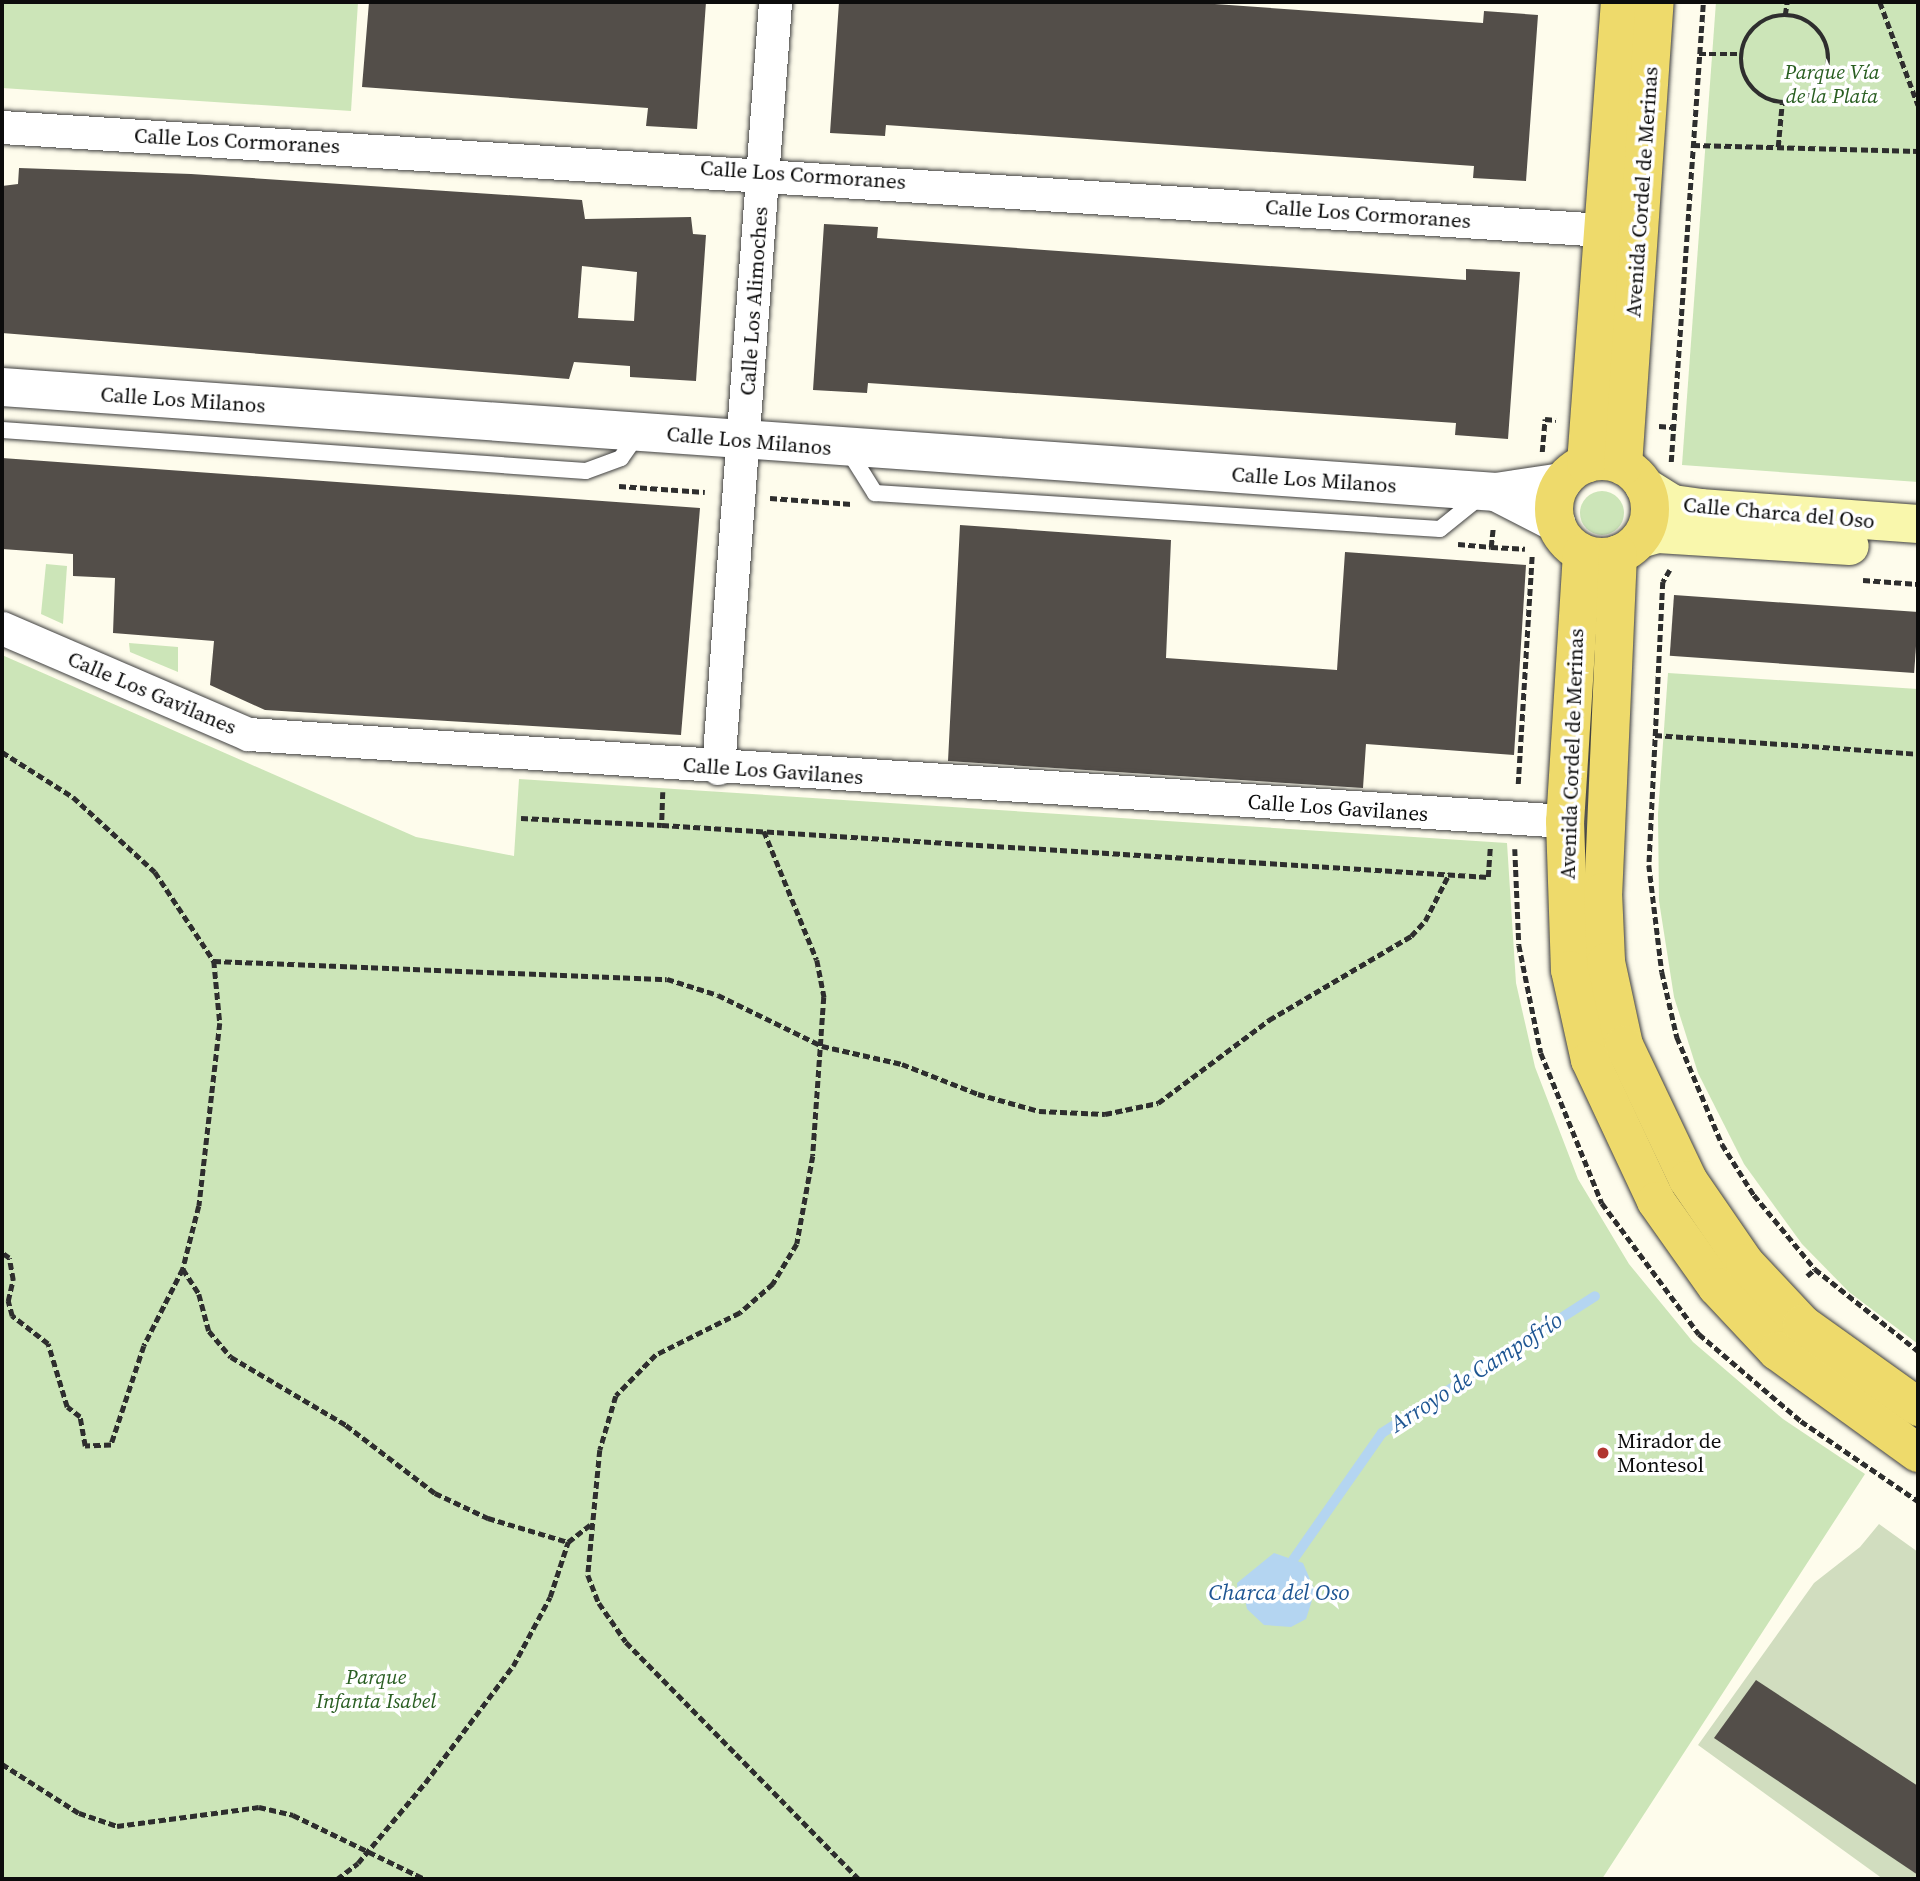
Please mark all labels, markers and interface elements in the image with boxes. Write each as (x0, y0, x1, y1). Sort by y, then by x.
park label: Parque Vía de la Plata (1784, 59, 1880, 109)
street label: Avenida Cordel de Merinas (1621, 66, 1663, 318)
street label: Calle Los Cormoranes (133, 123, 341, 159)
street label: Calle Los Cormoranes (699, 155, 907, 195)
street label: Calle Los Cormoranes (1264, 194, 1472, 234)
street label: Calle Los Alimoches (735, 206, 773, 396)
street label: Calle Los Milanos (100, 382, 266, 418)
street label: Calle Los Milanos (666, 421, 832, 461)
street label: Calle Los Milanos (1231, 462, 1397, 498)
street label: Calle Charca del Oso (1682, 492, 1876, 534)
street label: Avenida Cordel de Merinas (1555, 628, 1589, 880)
street label: Calle Los Gavilanes (64, 646, 240, 740)
street label: Calle Los Gavilanes (682, 752, 864, 790)
street label: Calle Los Gavilanes (1247, 789, 1429, 827)
water label: Arroyo de Campofrío (1385, 1306, 1567, 1438)
place label: Mirador de Montesol (1617, 1428, 1721, 1478)
marker: Mirador de Montesol (1595, 1445, 1611, 1461)
water label: Charca del Oso (1208, 1578, 1350, 1606)
park label: Parque Infanta Isabel (316, 1664, 436, 1714)

